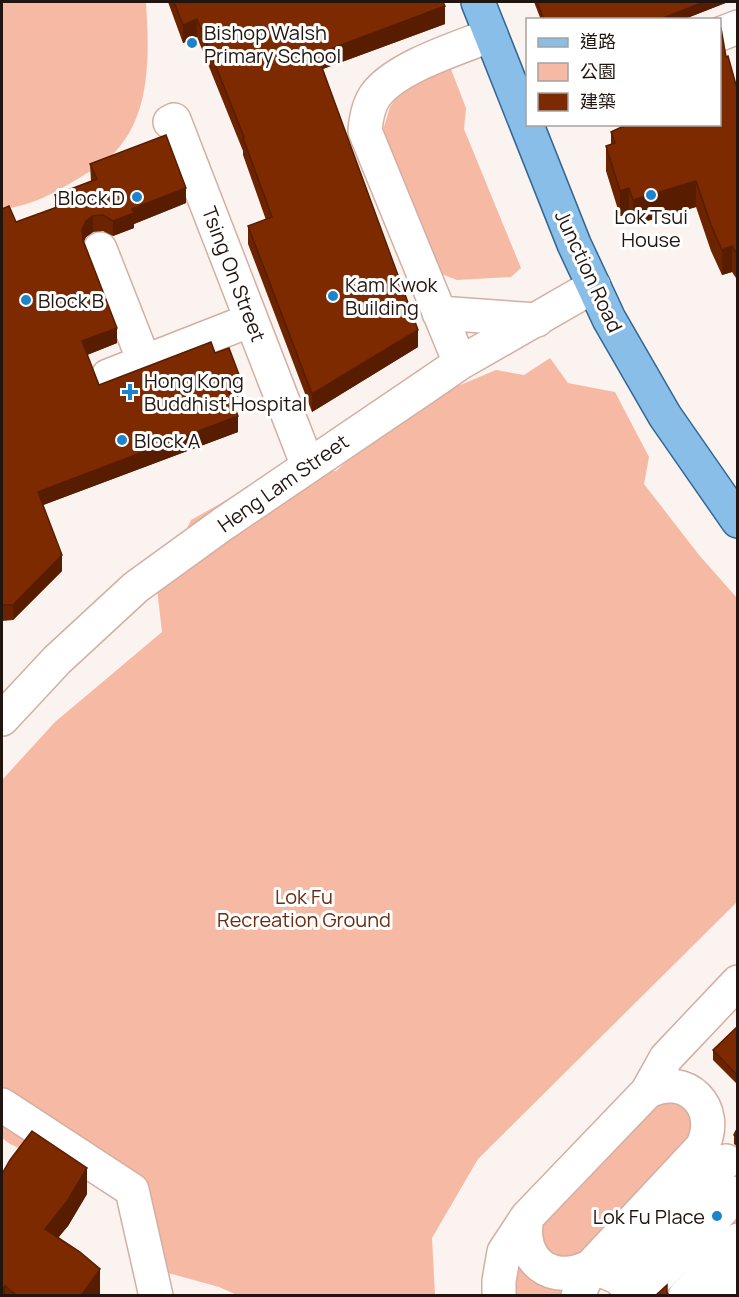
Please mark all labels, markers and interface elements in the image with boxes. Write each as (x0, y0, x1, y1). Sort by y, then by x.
legend (526, 18, 721, 126)
place label: Bishop Walsh Primary School (204, 19, 341, 69)
text: 道路 (580, 29, 616, 53)
marker: Bishop Walsh Primary School (185, 36, 199, 50)
text: 公園 (580, 59, 616, 83)
text: 建築 (580, 89, 616, 113)
place label: Block D (58, 184, 125, 211)
marker: Lok Tsui House (644, 188, 658, 202)
marker: Block D (130, 190, 144, 204)
street label: Tsing On Street (196, 203, 272, 345)
place label: Lok Tsui House (614, 203, 688, 253)
street label: Junction Road (549, 206, 629, 336)
place label: Kam Kwok Building (345, 271, 439, 321)
place label: Block B (38, 287, 104, 314)
marker: Kam Kwok Building (326, 289, 340, 303)
marker: Block B (19, 293, 33, 307)
place label: Hong Kong Buddhist Hospital (144, 367, 307, 417)
marker: Hong Kong Buddhist Hospital (121, 383, 139, 401)
place label: Block A (134, 427, 201, 454)
street label: Heng Lam Street (212, 428, 354, 538)
marker: Block A (115, 433, 129, 447)
park label: Lok Fu Recreation Ground (217, 883, 391, 933)
place label: Lok Fu Place (593, 1203, 705, 1230)
marker: Lok Fu Place (710, 1209, 724, 1223)

